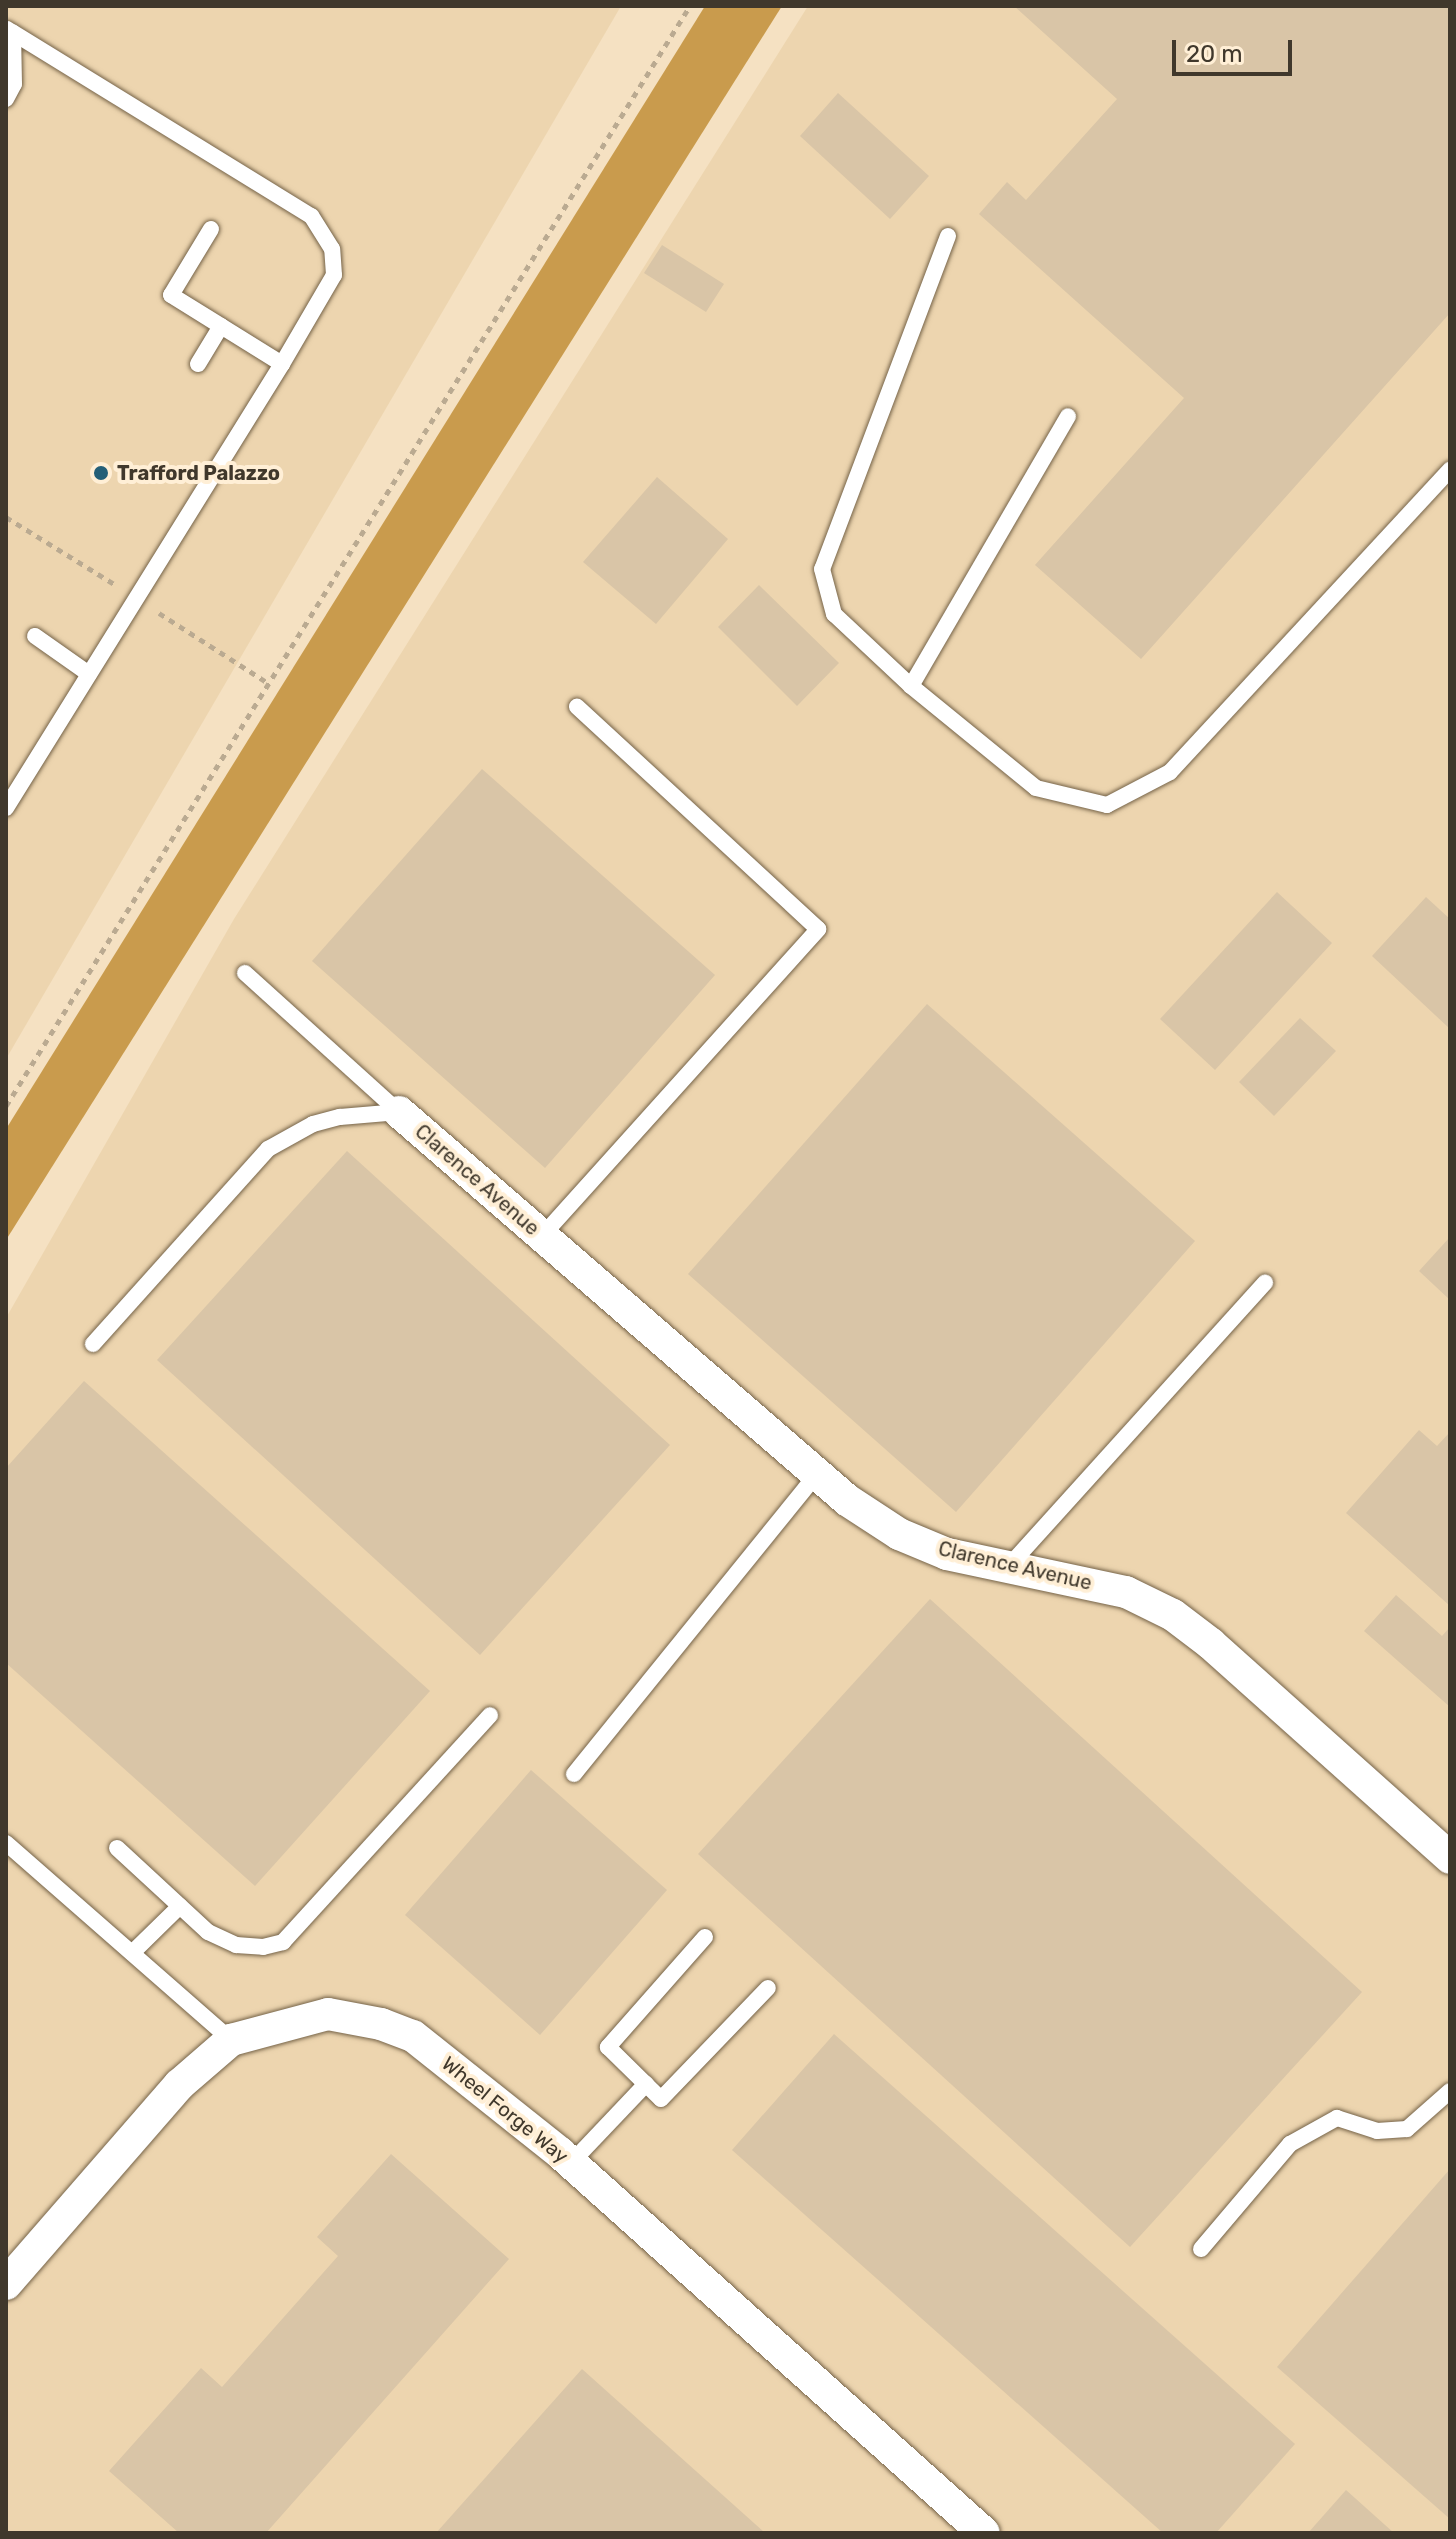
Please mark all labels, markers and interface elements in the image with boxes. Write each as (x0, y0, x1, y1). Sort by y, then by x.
scale bar (1176, 24, 1296, 74)
text: 20 m (1186, 40, 1243, 68)
place label: Trafford Palazzo (117, 461, 280, 485)
marker: Trafford Palazzo (92, 464, 110, 482)
street label: Clarence Avenue (410, 1119, 544, 1241)
street label: Clarence Avenue (936, 1537, 1094, 1595)
street label: Wheel Forge Way (437, 2052, 573, 2168)

